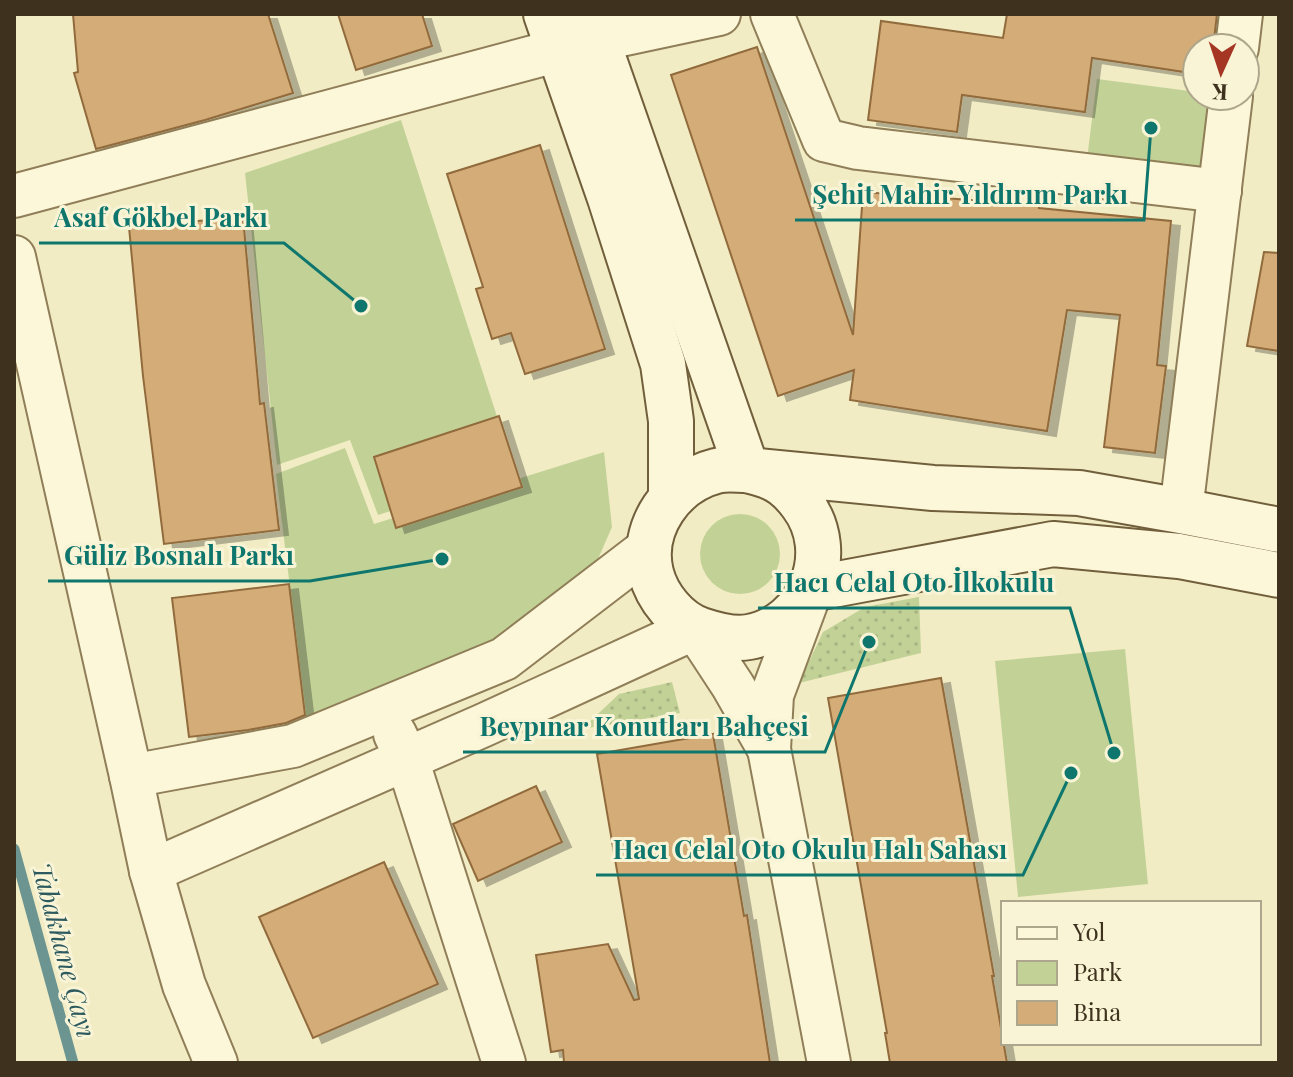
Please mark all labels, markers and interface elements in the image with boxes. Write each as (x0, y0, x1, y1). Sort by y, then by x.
north arrow (1181, 32, 1261, 112)
text: K (1211, 78, 1229, 108)
callout: Şehit Mahir Yıldırım Parkı (795, 170, 1144, 220)
text: Şehit Mahir Yıldırım Parkı (812, 176, 1128, 211)
callout: Asaf Gökbel Parkı (39, 193, 284, 243)
text: Asaf Gökbel Parkı (53, 199, 268, 234)
callout: Güliz Bosnalı Parkı (48, 531, 310, 581)
text: Güliz Bosnalı Parkı (64, 537, 294, 572)
callout: Hacı Celal Oto İlkokulu (758, 558, 1070, 608)
text: Hacı Celal Oto İlkokulu (774, 564, 1055, 599)
callout: Beypınar Konutları Bahçesi (463, 702, 825, 752)
text: Beypınar Konutları Bahçesi (479, 708, 809, 743)
callout: Hacı Celal Oto Okulu Halı Sahası (596, 825, 1023, 875)
text: Hacı Celal Oto Okulu Halı Sahası (613, 831, 1007, 866)
water label: Tabakhane Çayı (25, 859, 105, 1041)
legend (1001, 901, 1261, 1045)
text: Yol (1072, 915, 1105, 947)
text: Park (1073, 955, 1123, 987)
text: Bina (1073, 995, 1121, 1027)

